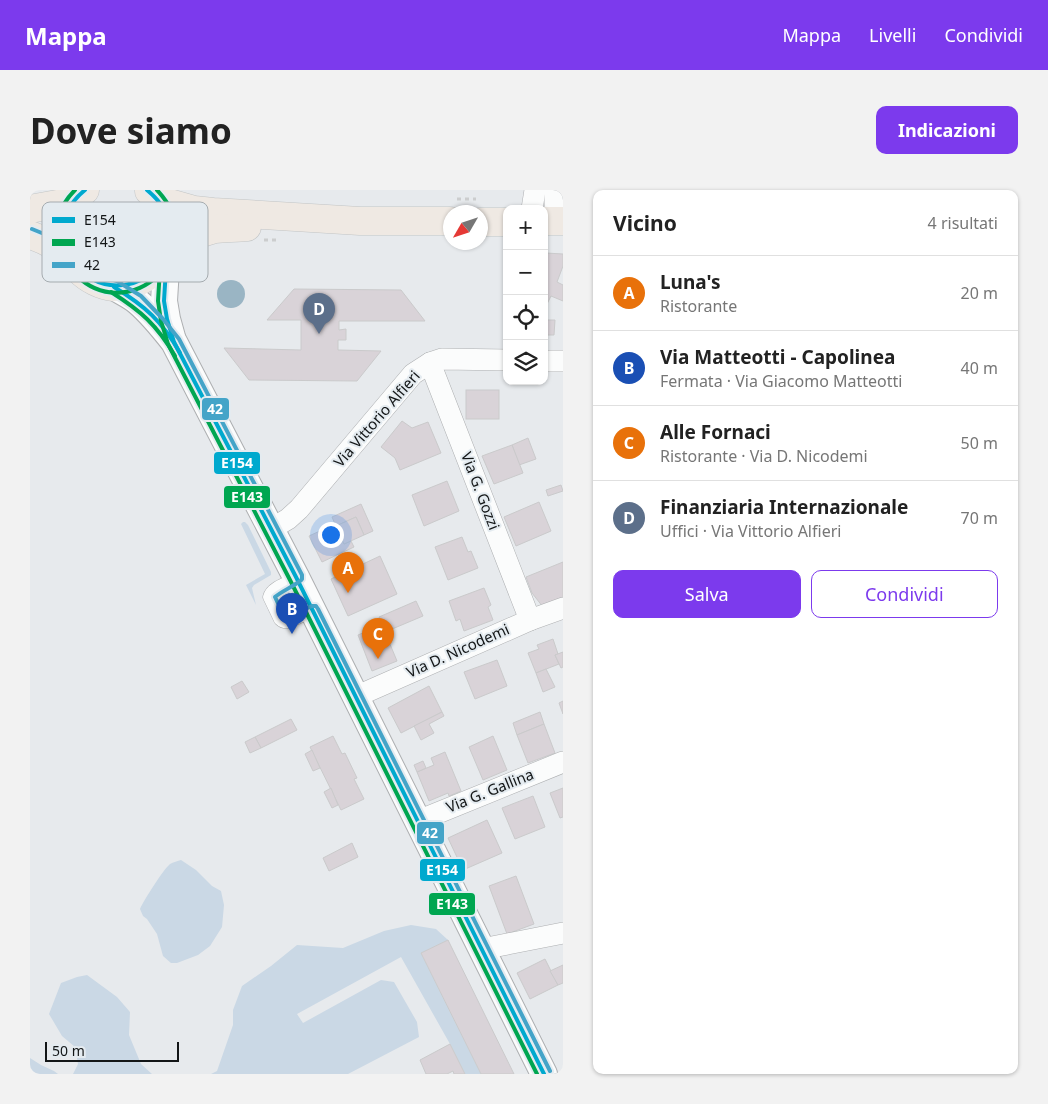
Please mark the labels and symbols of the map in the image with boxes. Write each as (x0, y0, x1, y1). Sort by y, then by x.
legend (42, 202, 208, 282)
north arrow (443, 205, 488, 250)
text: E154 (84, 210, 116, 229)
text: E143 (84, 232, 116, 251)
text: 42 (84, 255, 100, 274)
pin: D (303, 293, 335, 334)
street label: Via Vittorio Alfieri (329, 366, 424, 471)
line badge: 42 (201, 397, 230, 421)
text: 42 (207, 399, 223, 418)
street label: Via G. Gozzi (457, 449, 505, 532)
line badge: E154 (213, 451, 261, 475)
text: E154 (221, 453, 253, 472)
line badge: E143 (223, 485, 271, 509)
text: E143 (231, 487, 263, 506)
your location (318, 522, 344, 548)
pin: A (332, 552, 364, 593)
pin: B (276, 593, 308, 634)
pin: C (362, 618, 394, 659)
street label: Via D. Nicodemi (403, 618, 512, 682)
street label: Via G. Gallina (443, 763, 536, 817)
line badge: 42 (416, 821, 445, 845)
text: 42 (422, 823, 438, 842)
line badge: E154 (419, 858, 466, 882)
text: E154 (426, 860, 458, 879)
line badge: E143 (428, 892, 476, 916)
text: E143 (436, 894, 468, 913)
scale bar (45, 1039, 179, 1062)

